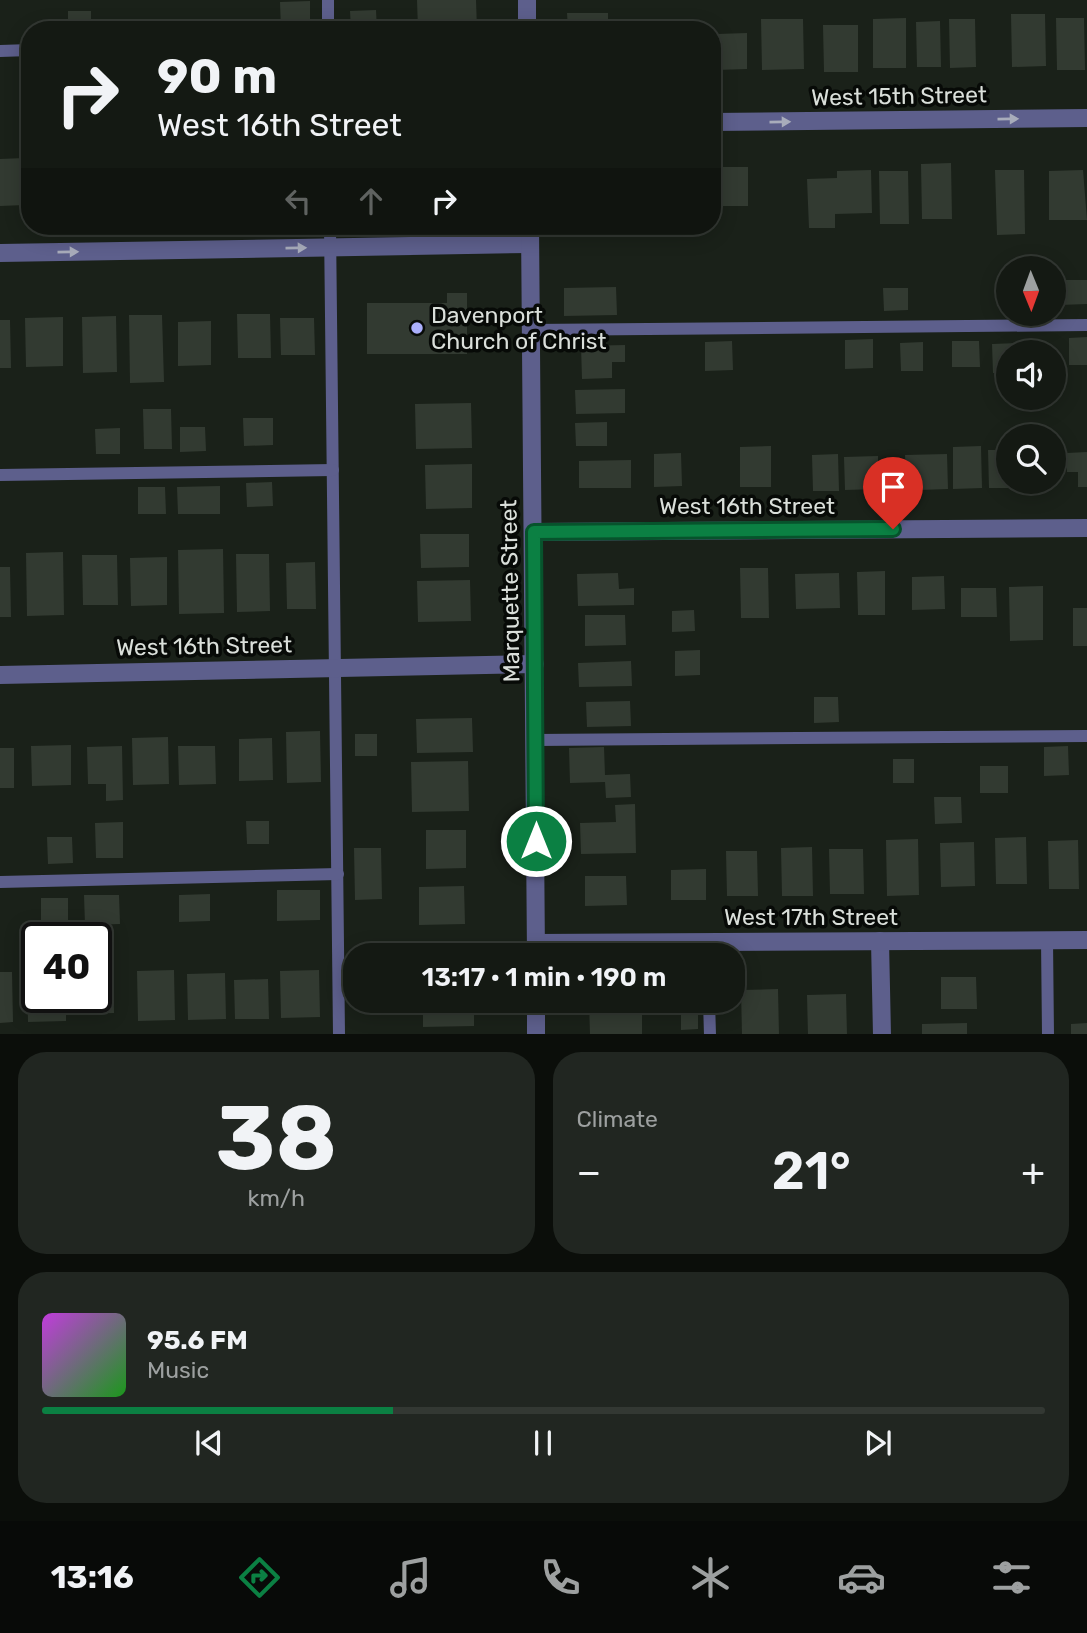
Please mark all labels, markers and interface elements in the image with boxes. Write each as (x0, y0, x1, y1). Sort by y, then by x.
text: 90 m (157, 47, 277, 105)
icon: right (42, 49, 133, 140)
street label: West 15th Street (811, 80, 987, 112)
text: West 16th Street (157, 106, 402, 144)
one-way arrow (997, 113, 1019, 124)
one-way arrow (770, 116, 792, 127)
icon: left (279, 182, 317, 220)
icon: ahead (352, 182, 390, 220)
icon: right (425, 182, 463, 220)
one-way arrow (285, 243, 307, 254)
one-way arrow (57, 246, 79, 258)
north arrow (996, 256, 1066, 326)
map controls (996, 256, 1066, 494)
place label: Davenport Church of Christ (431, 301, 606, 355)
marker: Davenport Church of Christ (409, 320, 425, 336)
button: sound (996, 340, 1066, 410)
button: search (996, 424, 1066, 494)
pin (863, 457, 923, 529)
icon: arrive (874, 468, 912, 506)
street label: West 16th Street (659, 492, 835, 520)
street label: Marquette Street (494, 499, 526, 683)
street label: West 16th Street (116, 630, 292, 662)
position arrow (499, 804, 573, 878)
street label: West 17th Street (724, 903, 898, 931)
speed limit sign: 40 (21, 922, 112, 1013)
text: 13:17 · 1 min · 190 m (422, 962, 666, 993)
text: 38 (215, 1084, 337, 1192)
text: Climate (577, 1105, 658, 1133)
text: 21° (772, 1140, 851, 1202)
text: − (577, 1149, 601, 1195)
text: + (1021, 1149, 1045, 1195)
text: km/h (248, 1184, 305, 1212)
text: 95.6 FM (147, 1325, 248, 1356)
text: Music (147, 1356, 209, 1384)
icon: previous (190, 1424, 228, 1462)
icon: pause (524, 1424, 562, 1462)
icon: next (859, 1424, 897, 1462)
icon: directions (235, 1553, 284, 1602)
icon: music (386, 1553, 435, 1602)
icon: phone (536, 1553, 585, 1602)
icon: climate (686, 1553, 735, 1602)
icon: car (837, 1553, 886, 1602)
icon: filters (987, 1553, 1036, 1602)
text: 13:16 (51, 1558, 134, 1596)

